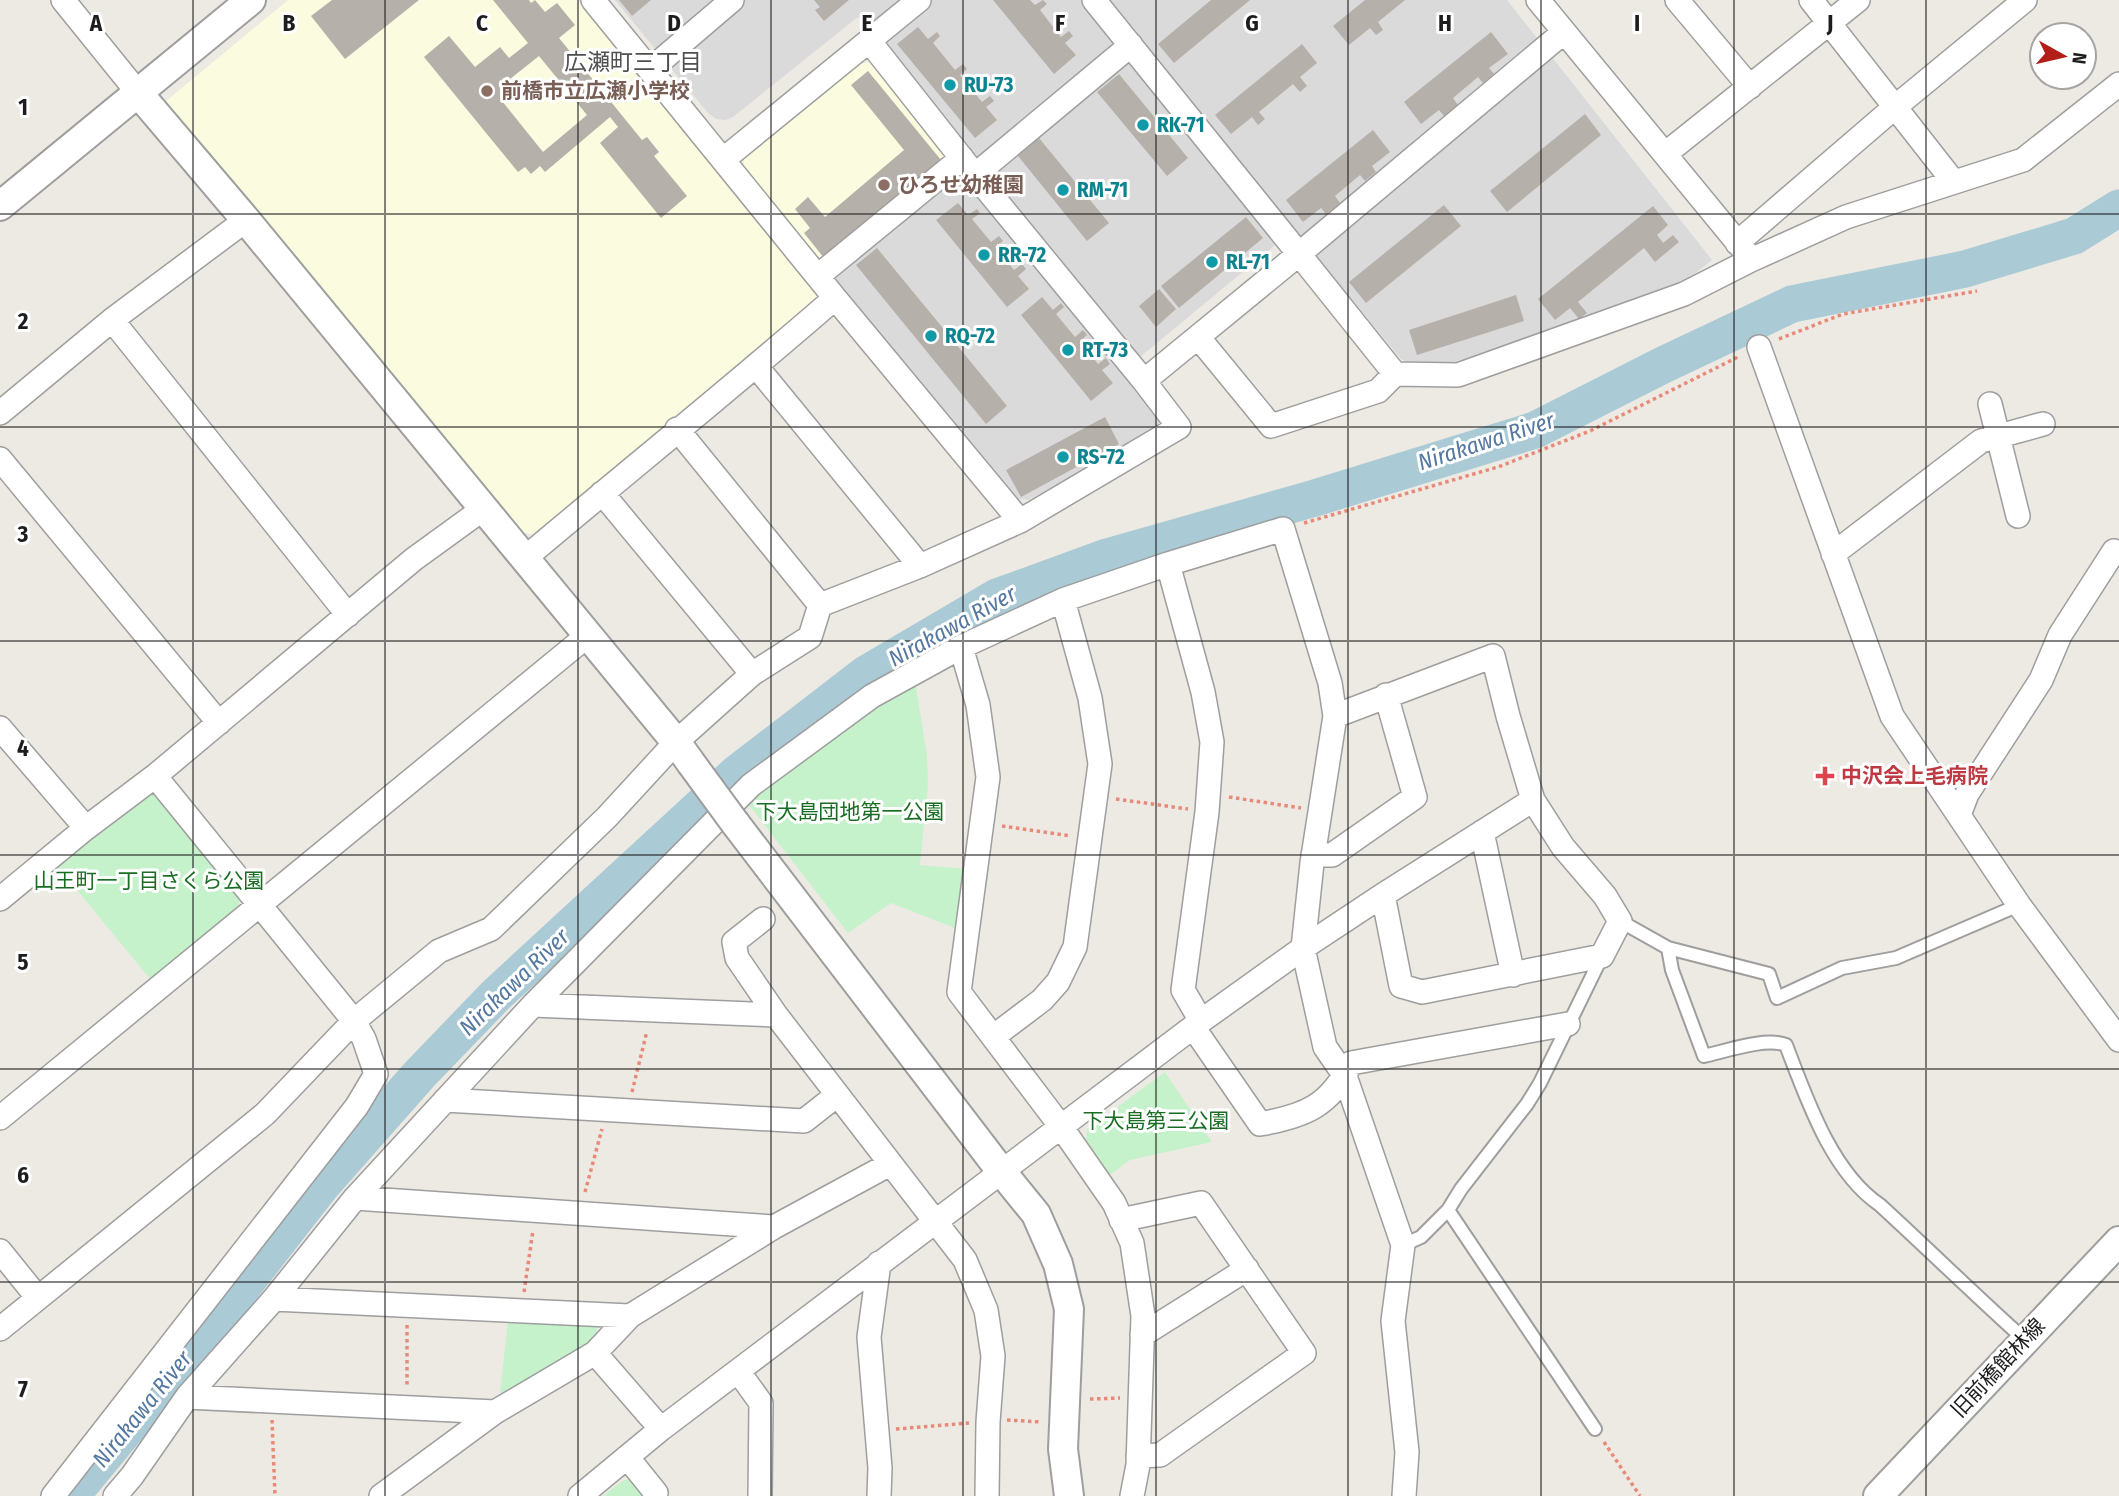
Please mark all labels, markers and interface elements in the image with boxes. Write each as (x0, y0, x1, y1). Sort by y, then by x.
text: A (89, 9, 103, 37)
text: B (283, 9, 296, 37)
text: C (476, 9, 488, 37)
text: D (667, 9, 681, 37)
text: E (862, 9, 873, 37)
text: F (1055, 9, 1065, 37)
text: G (1245, 9, 1259, 37)
text: H (1438, 9, 1452, 37)
text: I (1634, 9, 1640, 37)
text: J (1826, 9, 1833, 37)
north arrow (2028, 21, 2098, 91)
district label: 広瀬町三丁目 (564, 48, 702, 76)
text: N (2067, 51, 2092, 66)
place label: RU-73 (964, 72, 1013, 98)
marker: RU-73 (942, 77, 958, 93)
place label: 前橋市立広瀬小学校 (501, 78, 690, 104)
marker: 前橋市立広瀬小学校 (479, 83, 495, 99)
text: 1 (18, 93, 28, 121)
place label: RK-71 (1157, 112, 1205, 138)
marker: RK-71 (1135, 117, 1151, 133)
place label: ひろせ幼稚園 (898, 172, 1024, 198)
marker: ひろせ幼稚園 (876, 177, 892, 193)
place label: RM-71 (1077, 177, 1128, 203)
marker: RM-71 (1055, 182, 1071, 198)
place label: RR-72 (998, 242, 1047, 268)
marker: RR-72 (976, 247, 992, 263)
place label: RL-71 (1226, 249, 1270, 275)
marker: RL-71 (1204, 254, 1220, 270)
text: 2 (17, 307, 29, 335)
place label: RQ-72 (945, 323, 995, 349)
marker: RQ-72 (923, 328, 939, 344)
place label: RT-73 (1082, 337, 1128, 363)
marker: RT-73 (1060, 342, 1076, 358)
water label: Nirakawa River (1414, 405, 1559, 476)
place label: RS-72 (1077, 444, 1125, 470)
marker: RS-72 (1055, 449, 1071, 465)
text: 3 (17, 520, 29, 548)
water label: Nirakawa River (883, 579, 1022, 673)
text: 4 (17, 734, 29, 762)
place label: 中沢会上毛病院 (1841, 763, 1988, 789)
marker: 中沢会上毛病院 (1815, 766, 1835, 786)
park label: 下大島団地第一公園 (756, 799, 945, 825)
park label: 山王町一丁目さくら公園 (34, 868, 265, 894)
water label: Nirakawa River (453, 922, 575, 1041)
text: 5 (17, 948, 29, 976)
park label: 下大島第三公園 (1083, 1108, 1230, 1134)
text: 6 (17, 1161, 29, 1189)
street label: 旧前橋館林線 (1946, 1313, 2050, 1423)
water label: Nirakawa River (87, 1344, 198, 1473)
text: 7 (18, 1375, 28, 1403)

